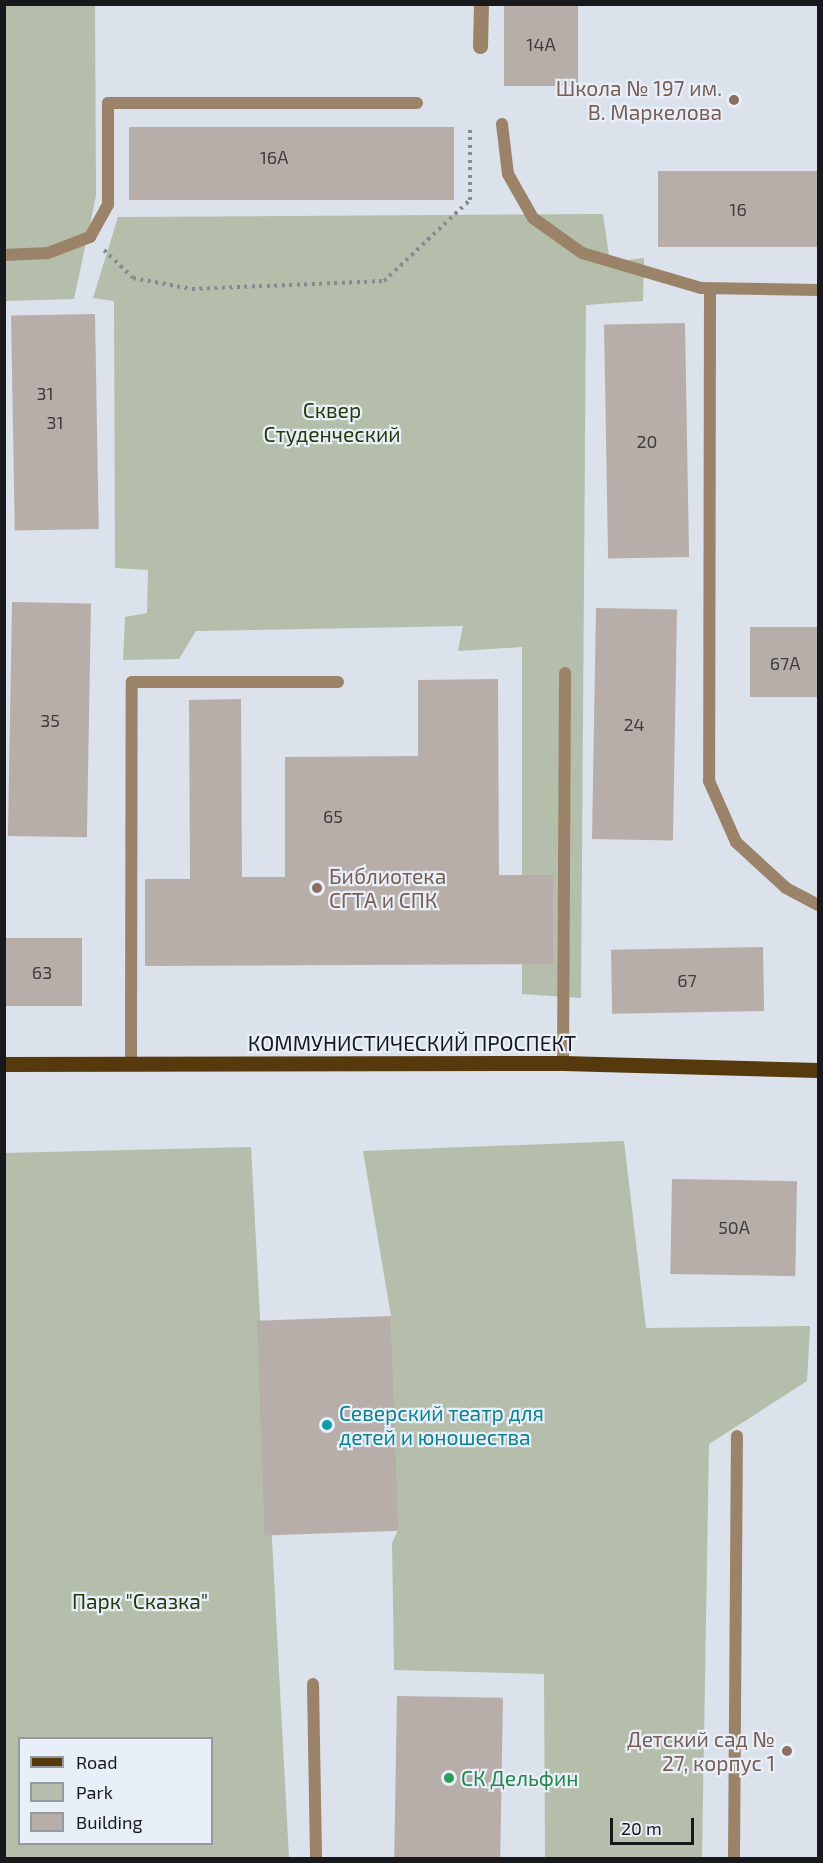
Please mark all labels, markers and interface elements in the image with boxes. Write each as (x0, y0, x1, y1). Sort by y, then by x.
house number: 14А (526, 33, 556, 55)
place label: Школа № 197 им. В. Маркелова (556, 75, 722, 125)
marker: Школа № 197 им. В. Маркелова (727, 93, 741, 107)
house number: 16А (260, 146, 288, 168)
house number: 16 (729, 198, 747, 220)
house number: 31 (36, 382, 54, 404)
park label: Сквер Студенческий (263, 397, 401, 447)
house number: 31 (46, 411, 64, 433)
house number: 20 (637, 430, 657, 452)
house number: 67А (770, 652, 800, 674)
house number: 35 (40, 709, 60, 731)
house number: 24 (623, 713, 645, 735)
house number: 65 (323, 805, 343, 827)
place label: Библиотека СГТА и СПК (329, 863, 446, 913)
marker: Библиотека СГТА и СПК (310, 881, 324, 895)
house number: 63 (32, 961, 52, 983)
house number: 67 (677, 969, 697, 991)
street label: КОММУНИСТИЧЕСКИЙ ПРОСПЕКТ (248, 1030, 576, 1056)
house number: 50А (718, 1216, 750, 1238)
place label: Северский театр для детей и юношества (339, 1400, 544, 1450)
marker: Северский театр для детей и юношества (320, 1418, 334, 1432)
park label: Парк "Сказка" (72, 1588, 208, 1614)
place label: Детский сад № 27, корпус 1 (627, 1726, 775, 1776)
legend (18, 1737, 213, 1845)
marker: Детский сад № 27, корпус 1 (780, 1744, 794, 1758)
text: Road (76, 1751, 117, 1773)
place label: СК Дельфин (461, 1765, 578, 1791)
marker: СК Дельфин (442, 1771, 456, 1785)
text: Park (76, 1781, 113, 1803)
scale bar (613, 1806, 697, 1844)
text: Building (76, 1811, 143, 1833)
text: 20 m (621, 1817, 662, 1839)

